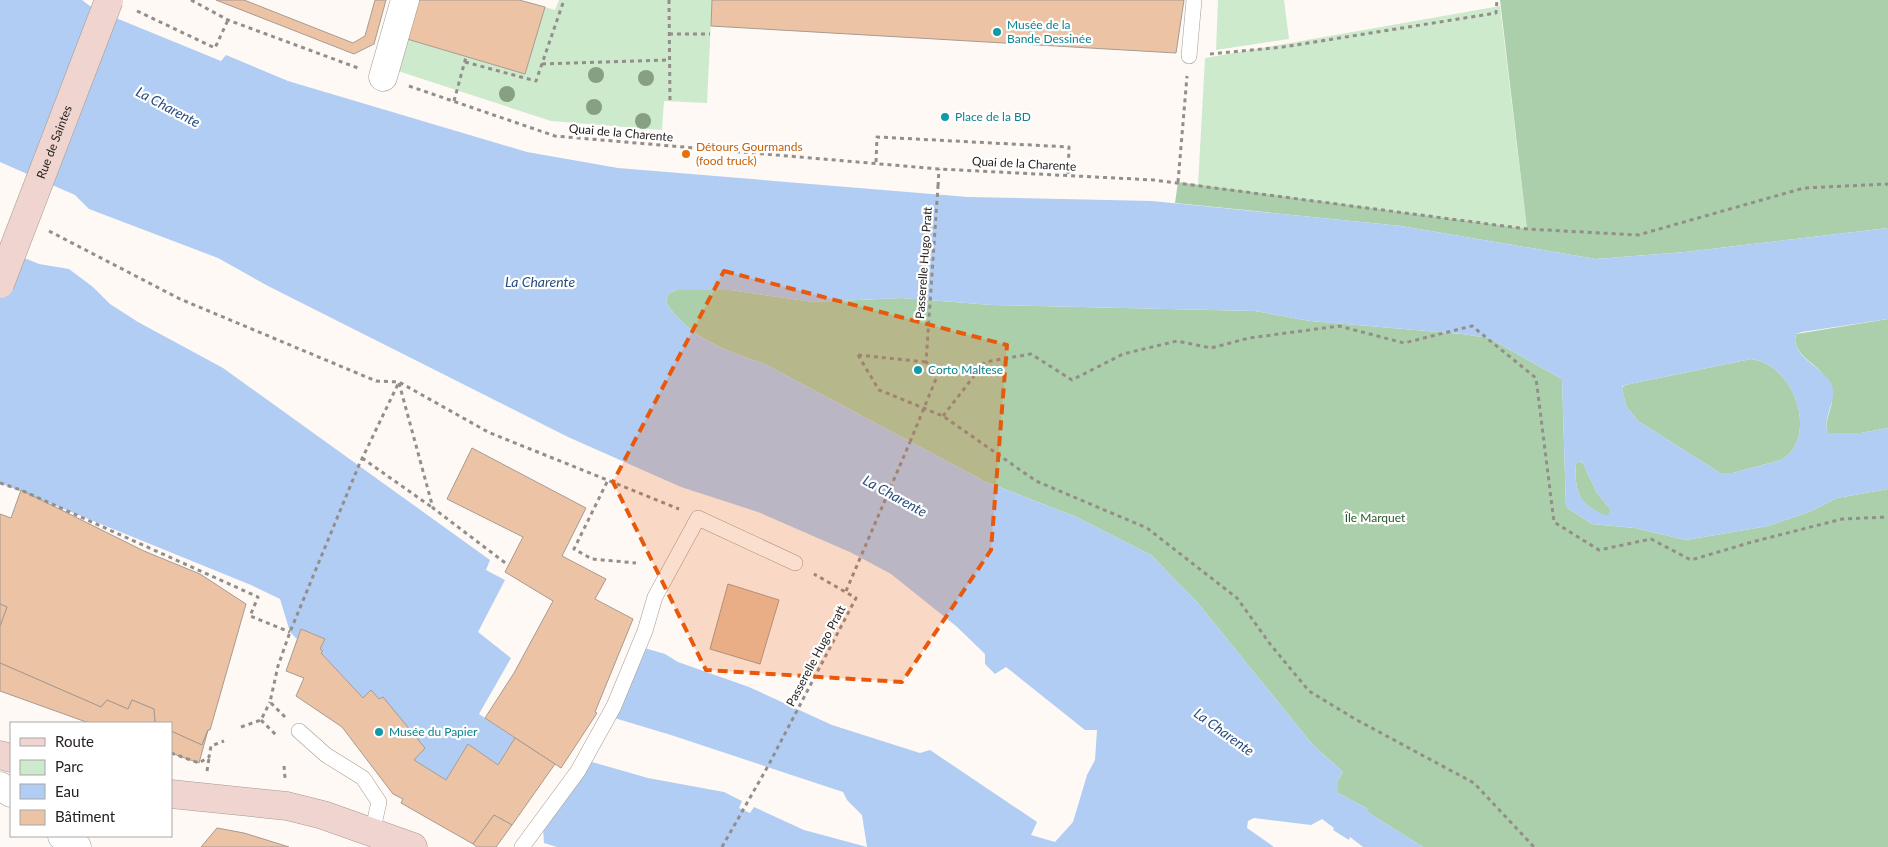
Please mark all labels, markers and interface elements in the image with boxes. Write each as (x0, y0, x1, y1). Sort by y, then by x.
place label: Musée de la Bande Dessinée (1007, 17, 1091, 46)
marker: Musée de la Bande Dessinée (991, 26, 1003, 38)
water label: La Charente (133, 83, 203, 131)
street label: Rue de Saintes (33, 103, 75, 181)
place label: Place de la BD (955, 109, 1031, 124)
marker: Place de la BD (939, 111, 951, 123)
street label: Quai de la Charente (568, 120, 674, 145)
place label: Détours Gourmands (food truck) (696, 139, 803, 168)
marker: Détours Gourmands (food truck) (680, 148, 692, 160)
street label: Quai de la Charente (971, 153, 1077, 174)
street label: Passerelle Hugo Pratt (912, 206, 935, 320)
water label: La Charente (505, 273, 575, 290)
place label: Corto Maltese (928, 362, 1003, 377)
marker: Corto Maltese (912, 364, 924, 376)
water label: La Charente (860, 471, 930, 520)
park label: Île Marquet (1344, 510, 1406, 525)
street label: Passerelle Hugo Pratt (783, 602, 849, 709)
water label: La Charente (1191, 704, 1258, 759)
legend (10, 722, 172, 837)
place label: Musée du Papier (389, 724, 478, 739)
marker: Musée du Papier (373, 726, 385, 738)
text: Route (55, 732, 94, 750)
text: Parc (55, 757, 84, 775)
text: Eau (55, 782, 79, 800)
text: Bâtiment (55, 807, 116, 825)

